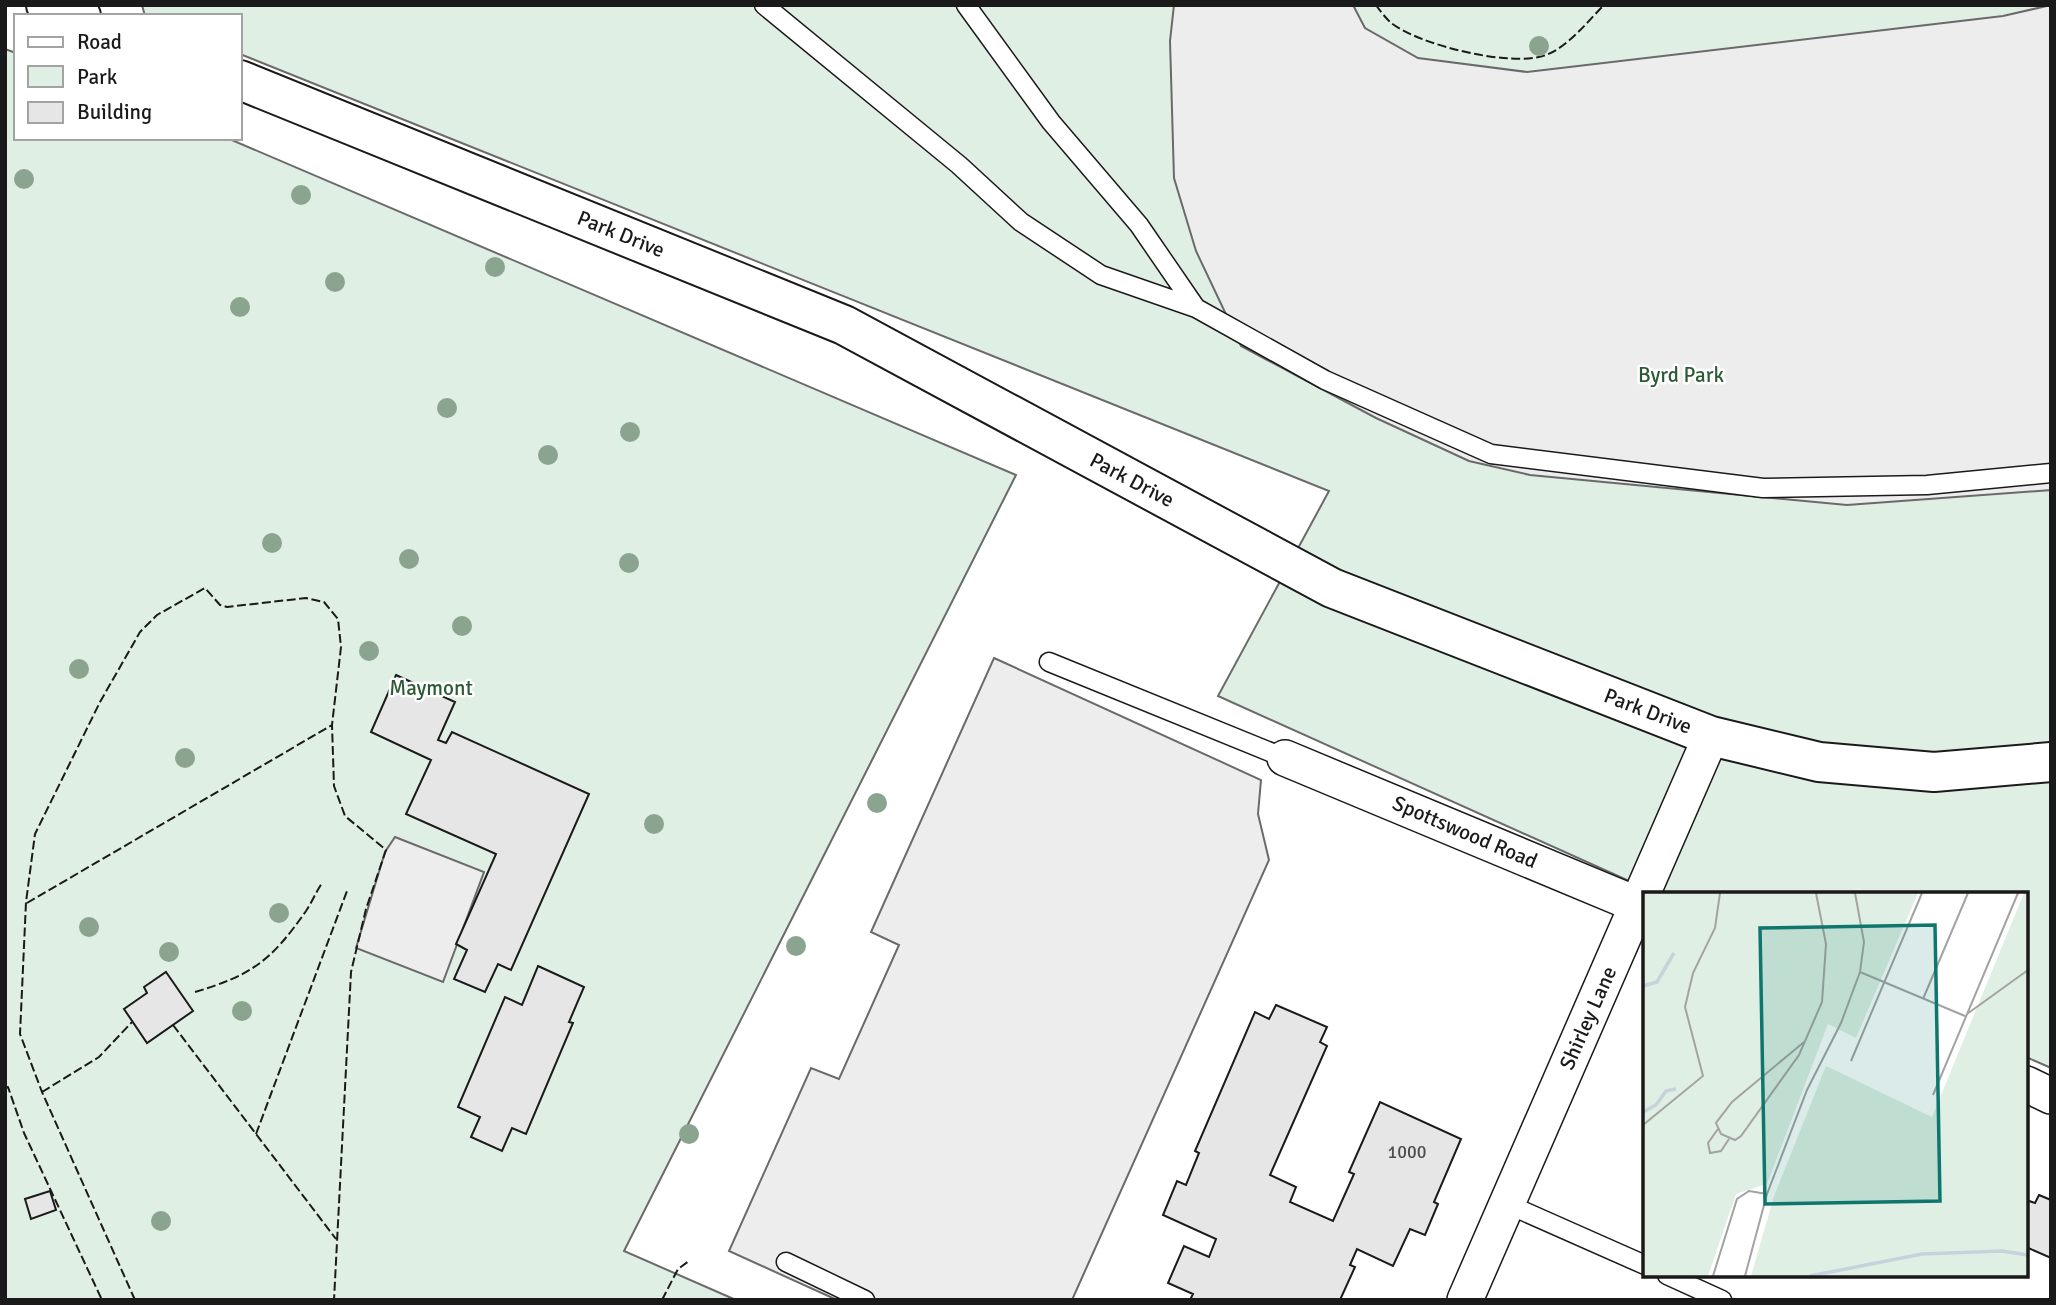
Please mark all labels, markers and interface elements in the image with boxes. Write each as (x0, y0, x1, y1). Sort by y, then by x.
legend (14, 14, 242, 140)
text: Road (77, 29, 122, 55)
text: Park (77, 64, 118, 90)
text: Building (77, 99, 152, 125)
street label: Park Drive (574, 205, 668, 263)
park label: Byrd Park (1638, 362, 1724, 388)
street label: Park Drive (1085, 447, 1179, 513)
park label: Maymont (389, 675, 473, 701)
street label: Park Drive (1600, 682, 1696, 740)
street label: Spottswood Road (1389, 790, 1541, 874)
inset map (1643, 892, 2028, 1277)
street label: Shirley Lane (1554, 962, 1622, 1074)
house number: 1000 (1388, 1141, 1426, 1163)

